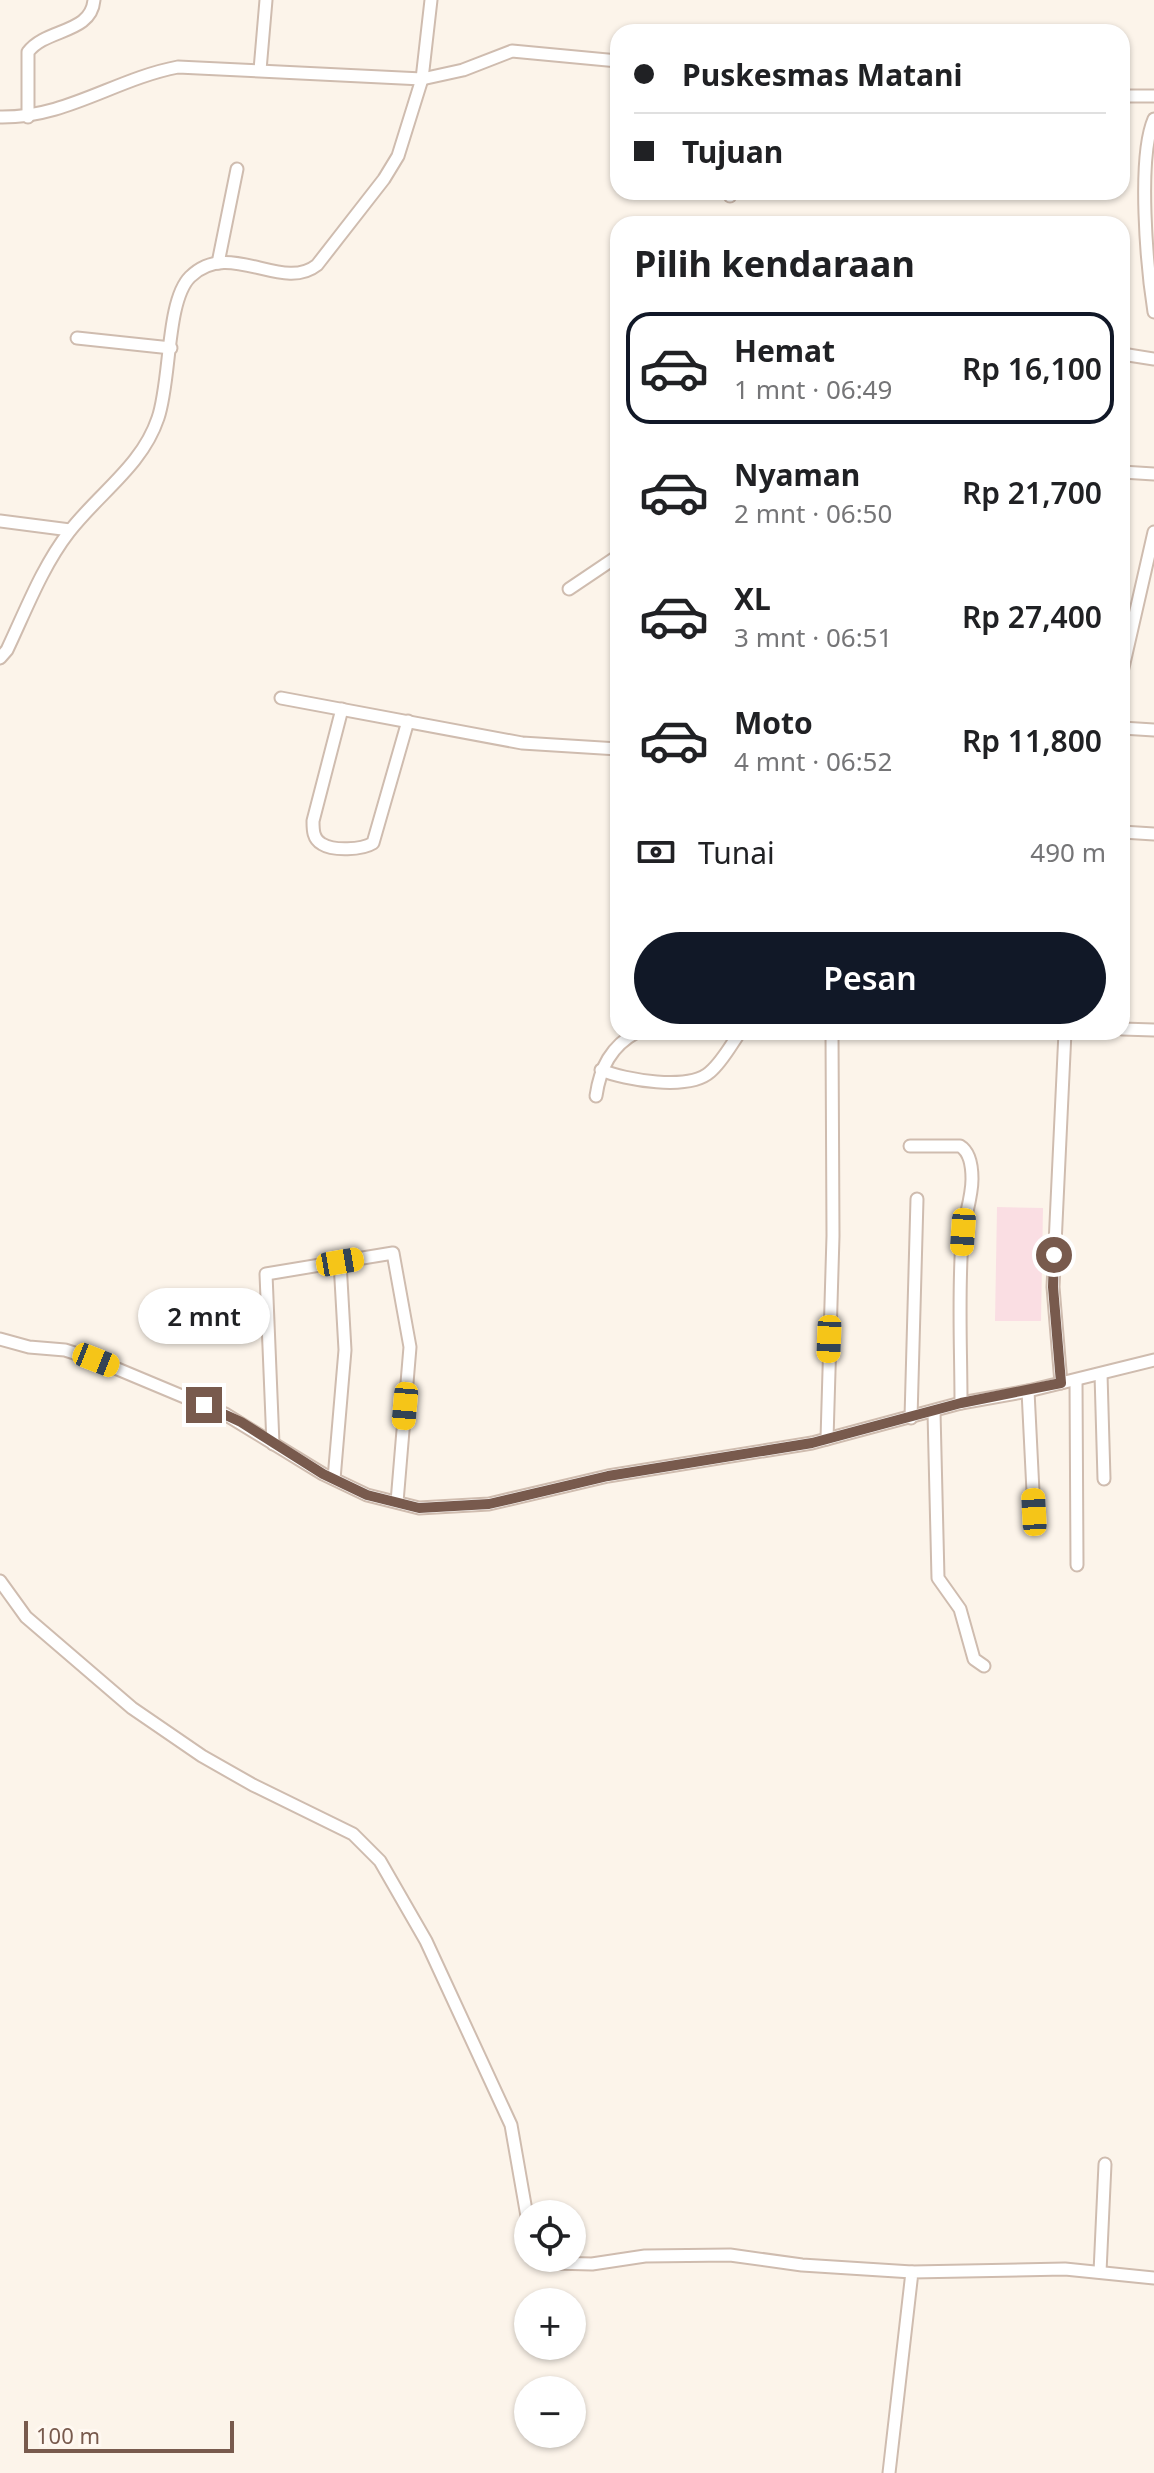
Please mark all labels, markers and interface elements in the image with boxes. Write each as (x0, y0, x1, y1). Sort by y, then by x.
text: Puskesmas Matani (682, 54, 963, 95)
text: Tujuan (682, 131, 783, 172)
text: Pilih kendaraan (634, 239, 915, 288)
text: Hemat (734, 330, 835, 371)
icon: car (638, 332, 710, 404)
text: Rp 16,100 (962, 348, 1102, 389)
text: 1 mnt · 06:49 (734, 371, 892, 407)
text: Nyaman (734, 454, 860, 495)
icon: car (638, 456, 710, 528)
text: Rp 21,700 (962, 472, 1102, 513)
text: 2 mnt · 06:50 (734, 495, 892, 531)
text: XL (734, 578, 771, 619)
icon: car (638, 580, 710, 652)
text: Rp 27,400 (962, 596, 1102, 637)
text: 3 mnt · 06:51 (734, 619, 892, 655)
text: Moto (734, 702, 813, 743)
icon: car (638, 704, 710, 776)
text: Rp 11,800 (962, 720, 1102, 761)
text: 4 mnt · 06:52 (734, 743, 892, 779)
icon: cash (634, 830, 678, 874)
text: Tunai (698, 832, 775, 873)
text: 490 m (1030, 834, 1106, 870)
button: Pesan (634, 932, 1106, 1024)
car (949, 1207, 977, 1257)
route start (1036, 1237, 1072, 1273)
car (314, 1246, 366, 1278)
callout: 2 mnt (138, 1289, 270, 1345)
text: 2 mnt (167, 1298, 241, 1334)
car (816, 1315, 842, 1363)
car (69, 1340, 123, 1380)
car (391, 1381, 419, 1431)
route end (186, 1387, 222, 1423)
car (1021, 1487, 1047, 1537)
map controls (514, 2200, 586, 2448)
button: locate (514, 2200, 586, 2272)
button: + (514, 2288, 586, 2360)
button: − (514, 2376, 586, 2448)
scale bar (24, 2417, 234, 2453)
text: 100 m (36, 2420, 100, 2450)

